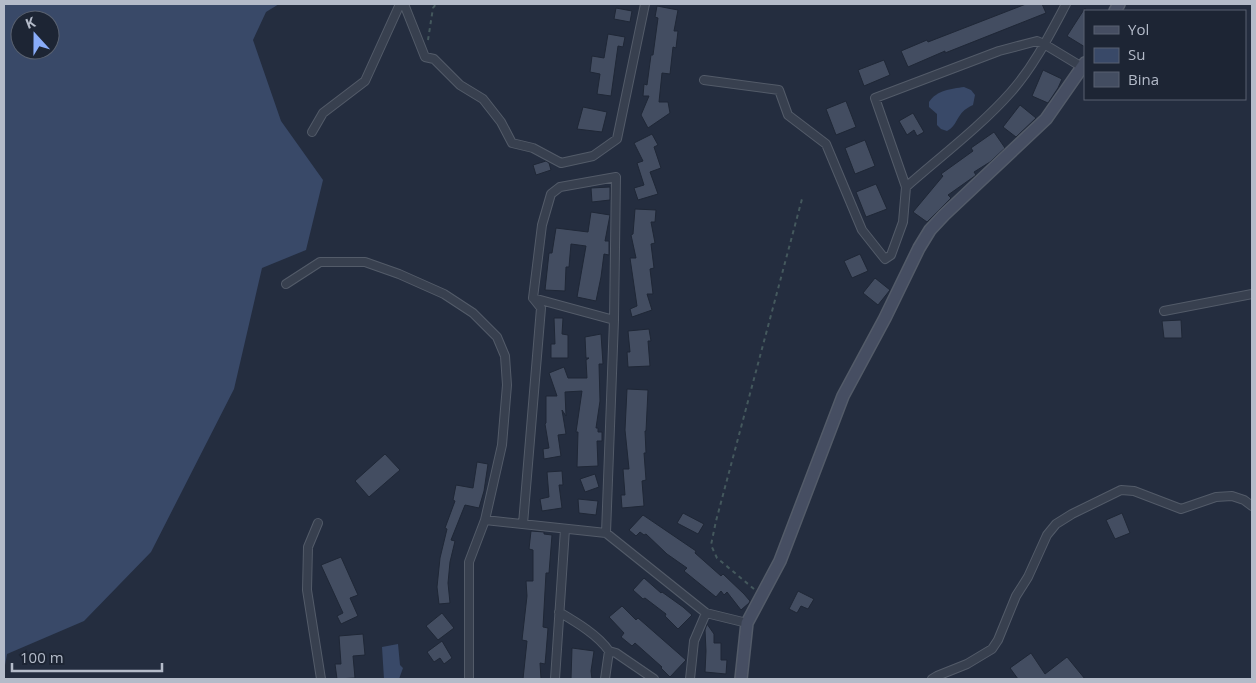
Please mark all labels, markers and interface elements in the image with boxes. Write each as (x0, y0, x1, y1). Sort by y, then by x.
north arrow (10, 10, 60, 60)
legend (1084, 10, 1246, 100)
text: K (22, 12, 39, 33)
text: Yol (1128, 19, 1149, 39)
text: Su (1128, 44, 1145, 64)
text: Bina (1128, 69, 1159, 89)
scale bar (12, 640, 162, 672)
text: 100 m (20, 647, 64, 667)

